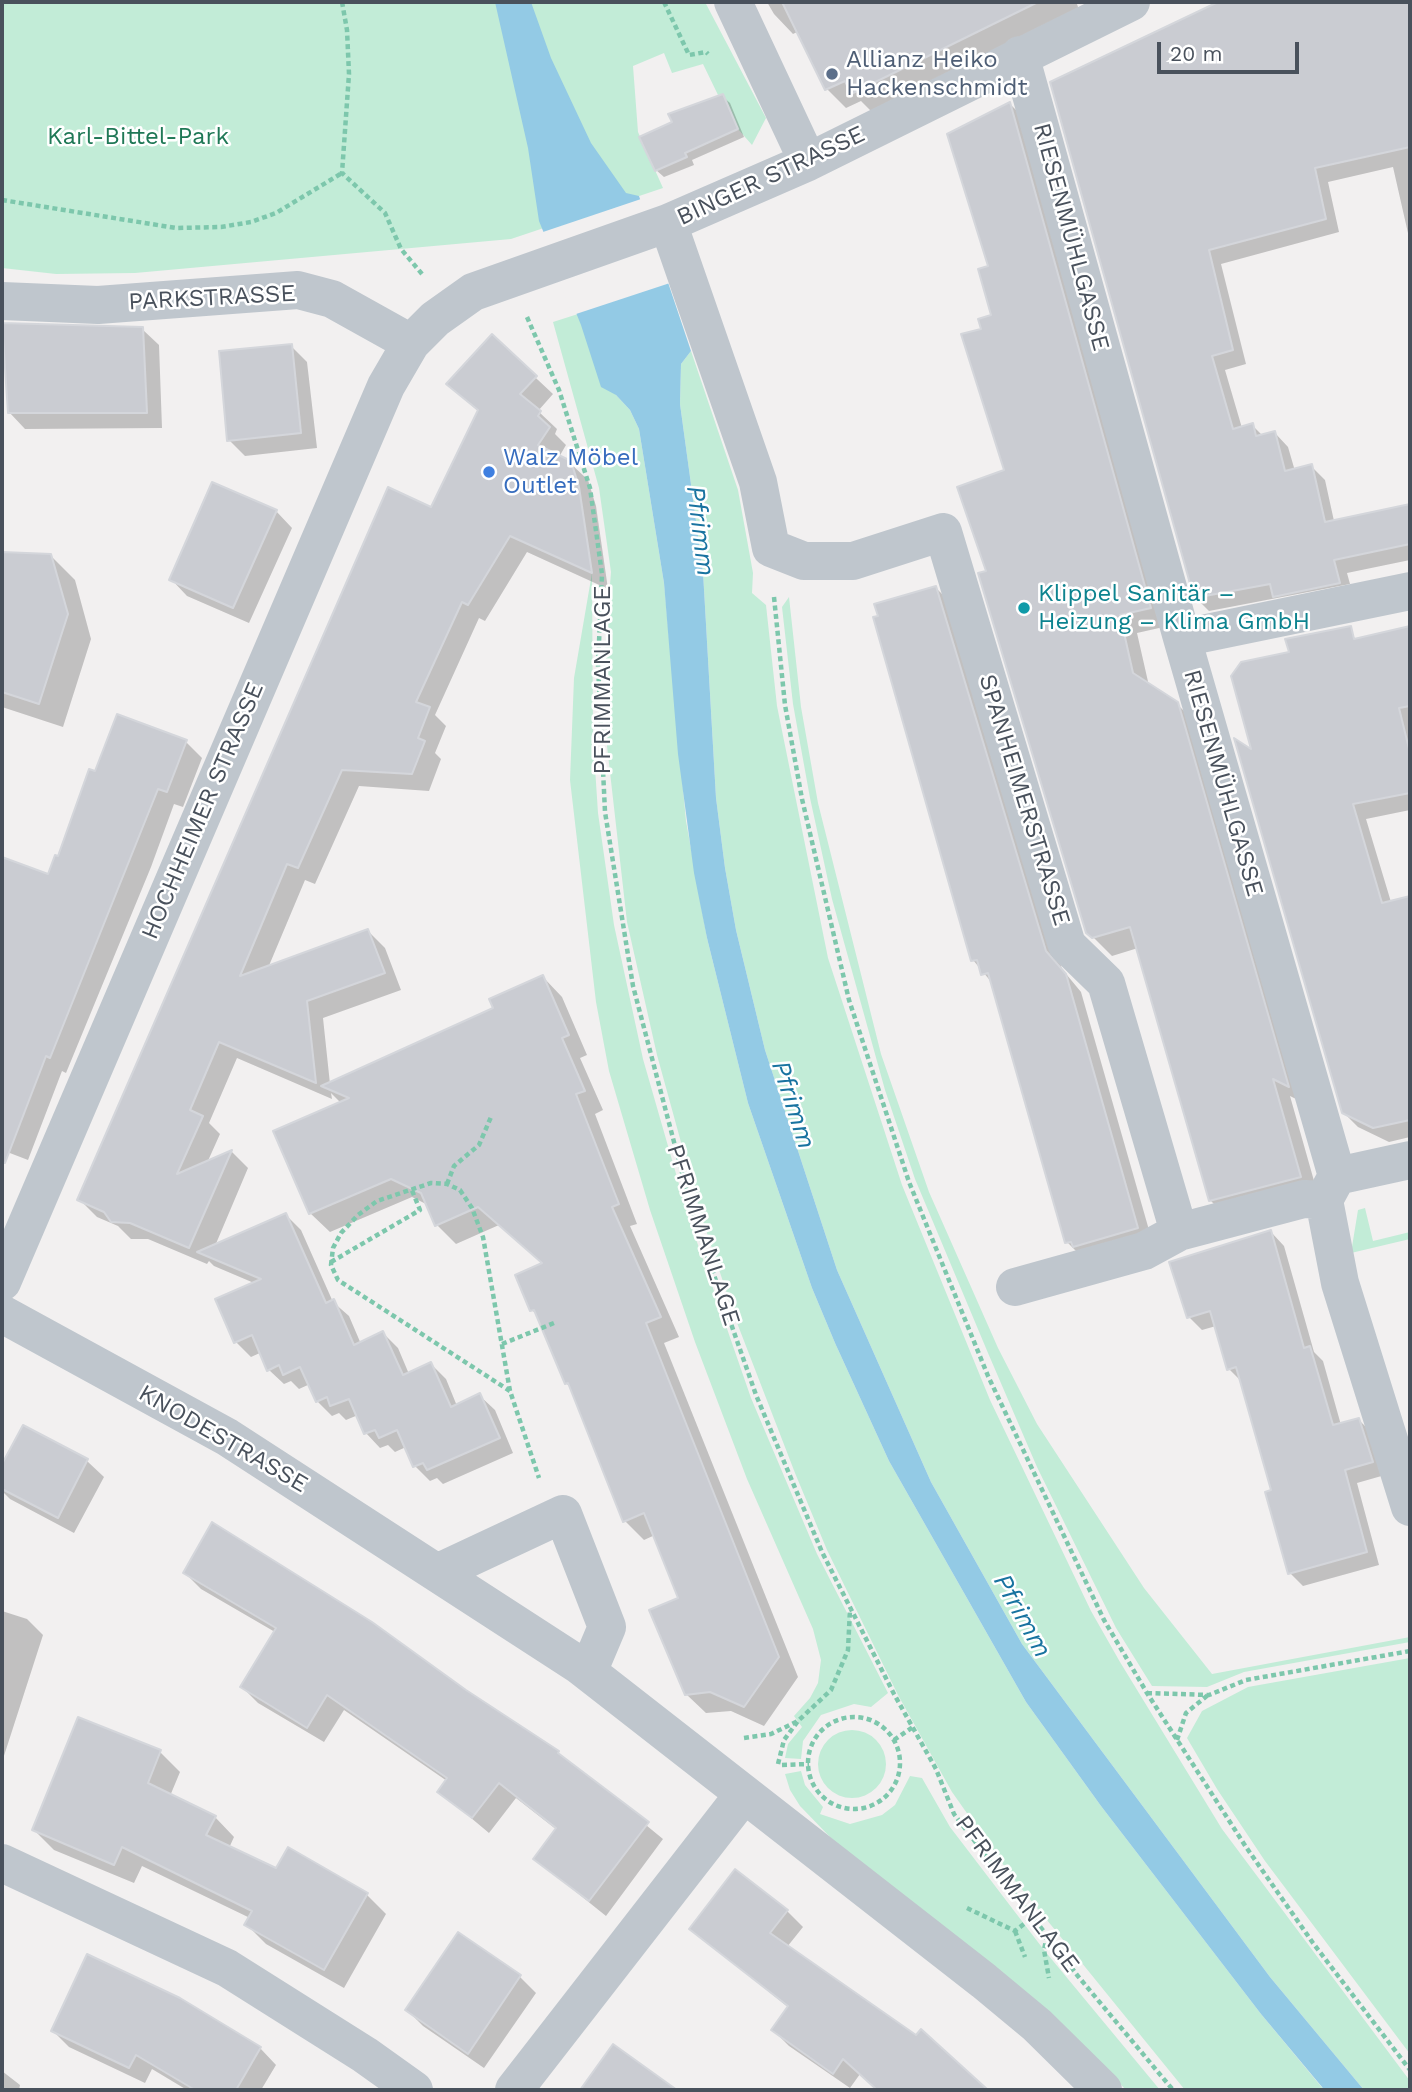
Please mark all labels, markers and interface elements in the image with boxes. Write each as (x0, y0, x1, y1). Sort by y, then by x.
scale bar (1160, 28, 1302, 72)
text: 20 m (1170, 41, 1222, 66)
place label: Allianz Heiko Hackenschmidt (846, 46, 1028, 102)
marker: Allianz Heiko Hackenschmidt (824, 66, 840, 82)
street label: BINGER STRASSE (672, 120, 870, 232)
street label: RIESENMÜHLGASSE (1027, 120, 1115, 354)
park label: Karl-Bittel-Park (47, 123, 229, 151)
street label: PARKSTRASSE (128, 279, 296, 317)
place label: Walz Möbel Outlet (503, 444, 638, 500)
marker: Walz Möbel Outlet (481, 464, 497, 480)
water label: Pfrimm (679, 484, 721, 578)
place label: Klippel Sanitär – Heizung – Klima GmbH (1038, 580, 1310, 636)
street label: PFRIMMANLAGE (589, 585, 617, 775)
marker: Klippel Sanitär – Heizung – Klima GmbH (1016, 600, 1032, 616)
street label: RIESENMÜHLGASSE (1177, 666, 1269, 900)
street label: SPANHEIMERSTRASSE (972, 671, 1076, 929)
street label: HOCHHEIMER STRASSE (136, 678, 270, 944)
water label: Pfrimm (764, 1057, 822, 1153)
street label: PFRIMMANLAGE (660, 1141, 746, 1329)
street label: KNODESTRASSE (133, 1379, 313, 1499)
water label: Pfrimm (986, 1569, 1058, 1663)
street label: PFRIMMANLAGE (949, 1810, 1085, 1978)

